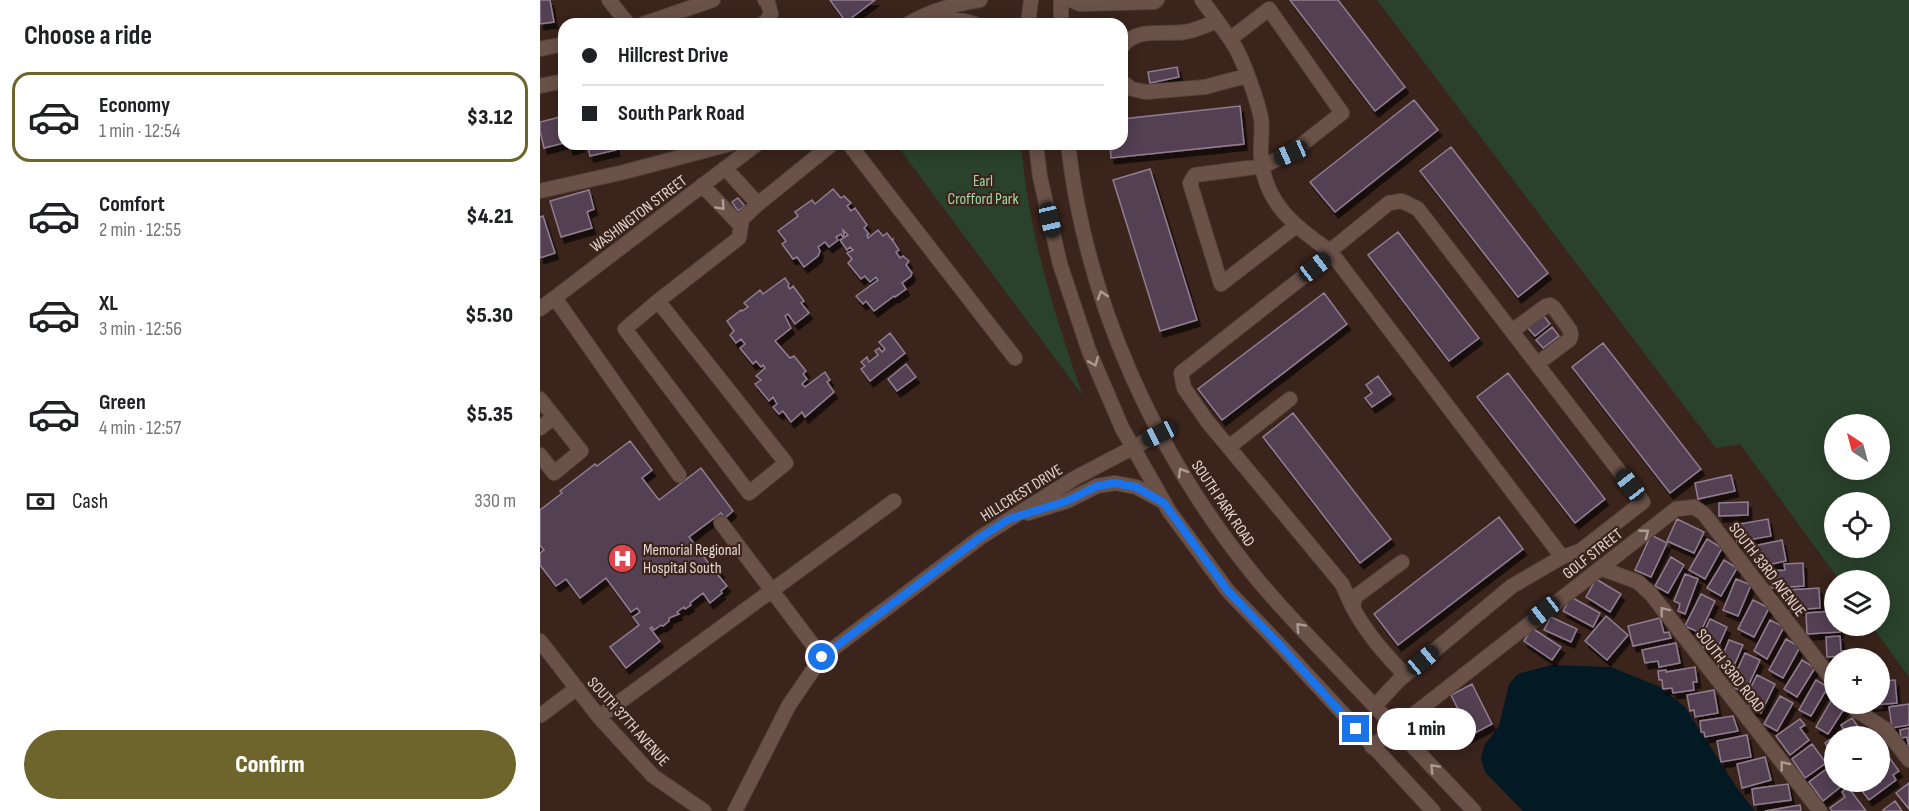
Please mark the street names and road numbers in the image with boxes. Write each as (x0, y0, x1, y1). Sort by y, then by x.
street label: WASHINGTON STREET (587, 171, 691, 257)
street label: SOUTH PARK ROAD (1187, 457, 1259, 551)
street label: HILLCREST DRIVE (977, 461, 1066, 526)
street label: SOUTH 33RD AVENUE (1724, 519, 1809, 621)
street label: GOLF STREET (1559, 525, 1627, 584)
street label: SOUTH 33RD ROAD (1691, 625, 1768, 717)
street label: SOUTH 37TH AVENUE (583, 674, 673, 770)

